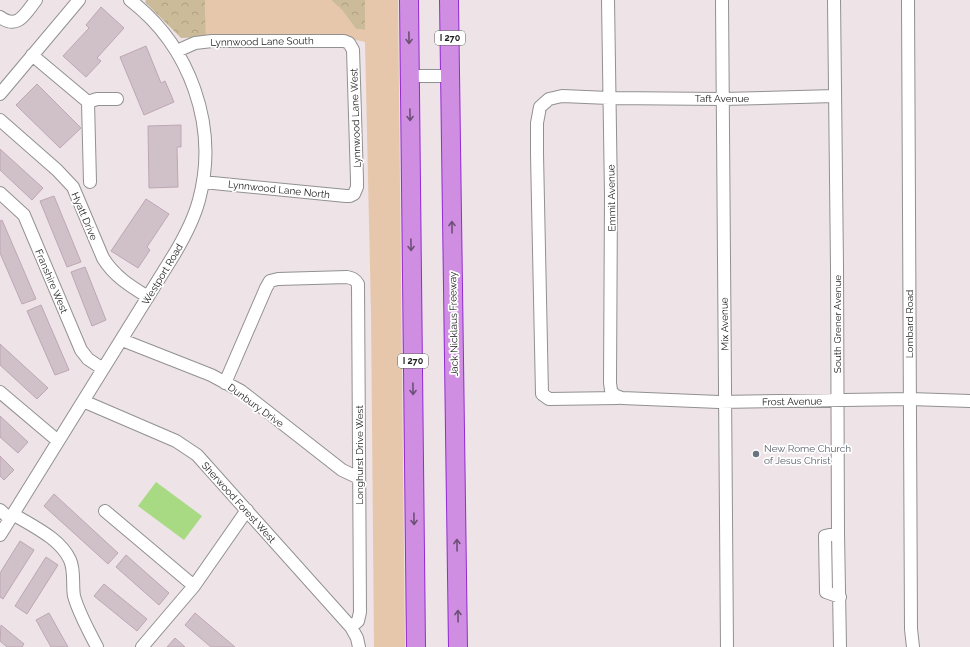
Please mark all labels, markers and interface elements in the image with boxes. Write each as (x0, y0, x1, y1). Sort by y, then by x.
one-way arrow (405, 31, 413, 44)
road number: I 270 (435, 31, 465, 45)
street label: Lynnwood Lane South (210, 35, 314, 48)
street label: Lynnwood Lane West (348, 67, 363, 168)
street label: Taft Avenue (695, 93, 749, 104)
one-way arrow (406, 108, 414, 121)
street label: Emmit Avenue (605, 164, 618, 232)
street label: Lynnwood Lane North (227, 179, 331, 200)
street label: Hyatt Drive (69, 190, 100, 242)
one-way arrow (448, 221, 456, 234)
one-way arrow (407, 238, 415, 251)
street label: Westport Road (140, 242, 185, 307)
street label: Franshire West (33, 248, 70, 315)
street label: Jack Nicklaus Freeway (447, 271, 460, 377)
street label: South Grener Avenue (832, 275, 843, 373)
street label: Lombard Road (904, 290, 915, 358)
street label: Mix Avenue (719, 297, 730, 351)
road number: I 270 (398, 354, 428, 368)
street label: Dunbury Drive (226, 382, 286, 429)
one-way arrow (409, 382, 417, 395)
street label: Frost Avenue (762, 395, 822, 408)
street label: Longhurst Drive West (354, 405, 365, 505)
place label: New Rome Church of Jesus Christ (764, 443, 851, 466)
marker: New Rome Church of Jesus Christ (751, 449, 761, 459)
street label: Sherwood Forest West (199, 460, 278, 545)
one-way arrow (410, 512, 418, 525)
one-way arrow (453, 539, 461, 552)
one-way arrow (454, 610, 462, 623)

